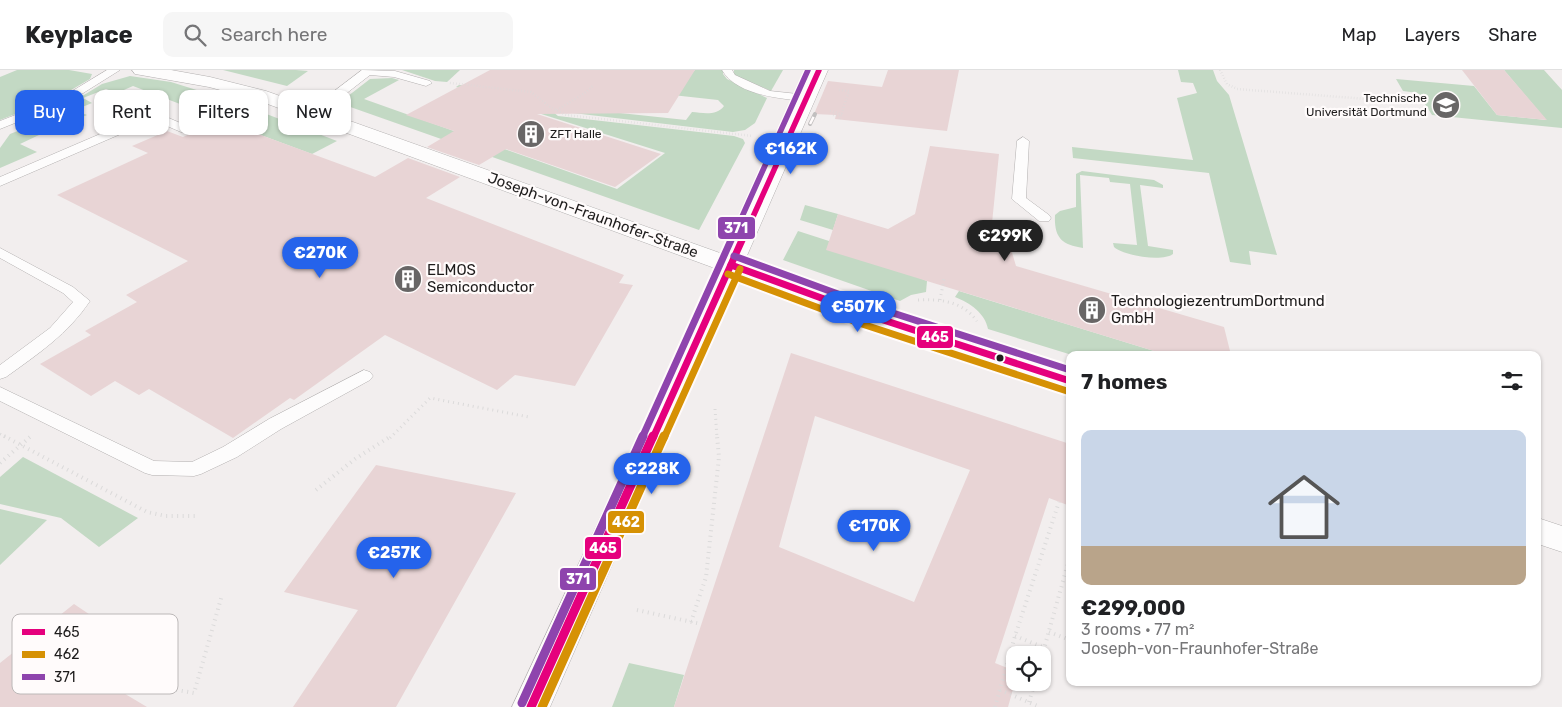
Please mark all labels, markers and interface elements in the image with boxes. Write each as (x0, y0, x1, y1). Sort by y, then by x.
search box (163, 12, 513, 57)
text: Keyplace (25, 21, 133, 49)
icon: search (181, 21, 209, 49)
text: Search here (221, 23, 327, 46)
text: Map (1342, 24, 1377, 46)
text: Layers (1405, 24, 1460, 46)
text: Share (1488, 24, 1537, 46)
chip: Buy (15, 90, 84, 135)
chip: Rent (94, 90, 169, 135)
chip: Filters (179, 90, 268, 135)
chip: New (278, 90, 351, 135)
school or university icon: Technische Universität Dortmund (1431, 90, 1461, 120)
place label: Technische Universität Dortmund (1306, 91, 1427, 119)
building icon: ZFT Halle (516, 119, 546, 149)
place label: ZFT Halle (550, 127, 602, 141)
pin: €162K (756, 132, 826, 175)
text: €162K (765, 139, 817, 158)
street label: Joseph-von-Fraunhofer-Straße (485, 168, 701, 262)
line badge: 371 (717, 216, 756, 240)
text: 371 (724, 220, 748, 237)
pin: €299K (970, 220, 1040, 262)
text: €299K (978, 226, 1032, 245)
pin: €270K (285, 236, 355, 279)
text: €270K (293, 243, 347, 262)
place label: ELMOS Semiconductor (427, 261, 534, 296)
building icon: ELMOS Semiconductor (393, 264, 423, 294)
pin: €507K (823, 290, 893, 333)
place label: TechnologiezentrumDortmund GmbH (1111, 292, 1325, 327)
building icon: TechnologiezentrumDortmund GmbH (1077, 295, 1107, 325)
text: €507K (831, 297, 885, 316)
line badge: 465 (916, 325, 954, 349)
text: 465 (921, 329, 949, 346)
unlabelled marker (995, 353, 1005, 363)
icon: filters (1498, 367, 1526, 395)
text: 7 homes (1081, 369, 1167, 394)
pin: €228K (617, 452, 687, 495)
text: €228K (625, 459, 679, 478)
icon: home (1259, 462, 1349, 552)
line badge: 462 (607, 510, 645, 534)
pin: €170K (839, 510, 909, 552)
text: 462 (612, 514, 640, 531)
text: €170K (848, 516, 900, 535)
pin: €257K (359, 536, 429, 579)
line badge: 465 (584, 536, 622, 560)
text: 465 (589, 540, 617, 557)
text: €257K (367, 543, 421, 562)
line badge: 371 (559, 567, 597, 591)
text: 371 (566, 571, 590, 588)
text: €299,000 (1081, 595, 1186, 620)
legend (12, 614, 178, 694)
text: 3 rooms · 77 m² (1081, 620, 1194, 639)
text: 465 (54, 624, 79, 641)
text: Joseph-von-Fraunhofer-Straße (1081, 639, 1319, 658)
text: 462 (54, 646, 79, 663)
map controls (1006, 646, 1051, 691)
button: locate (1006, 646, 1051, 691)
text: 371 (54, 669, 76, 686)

